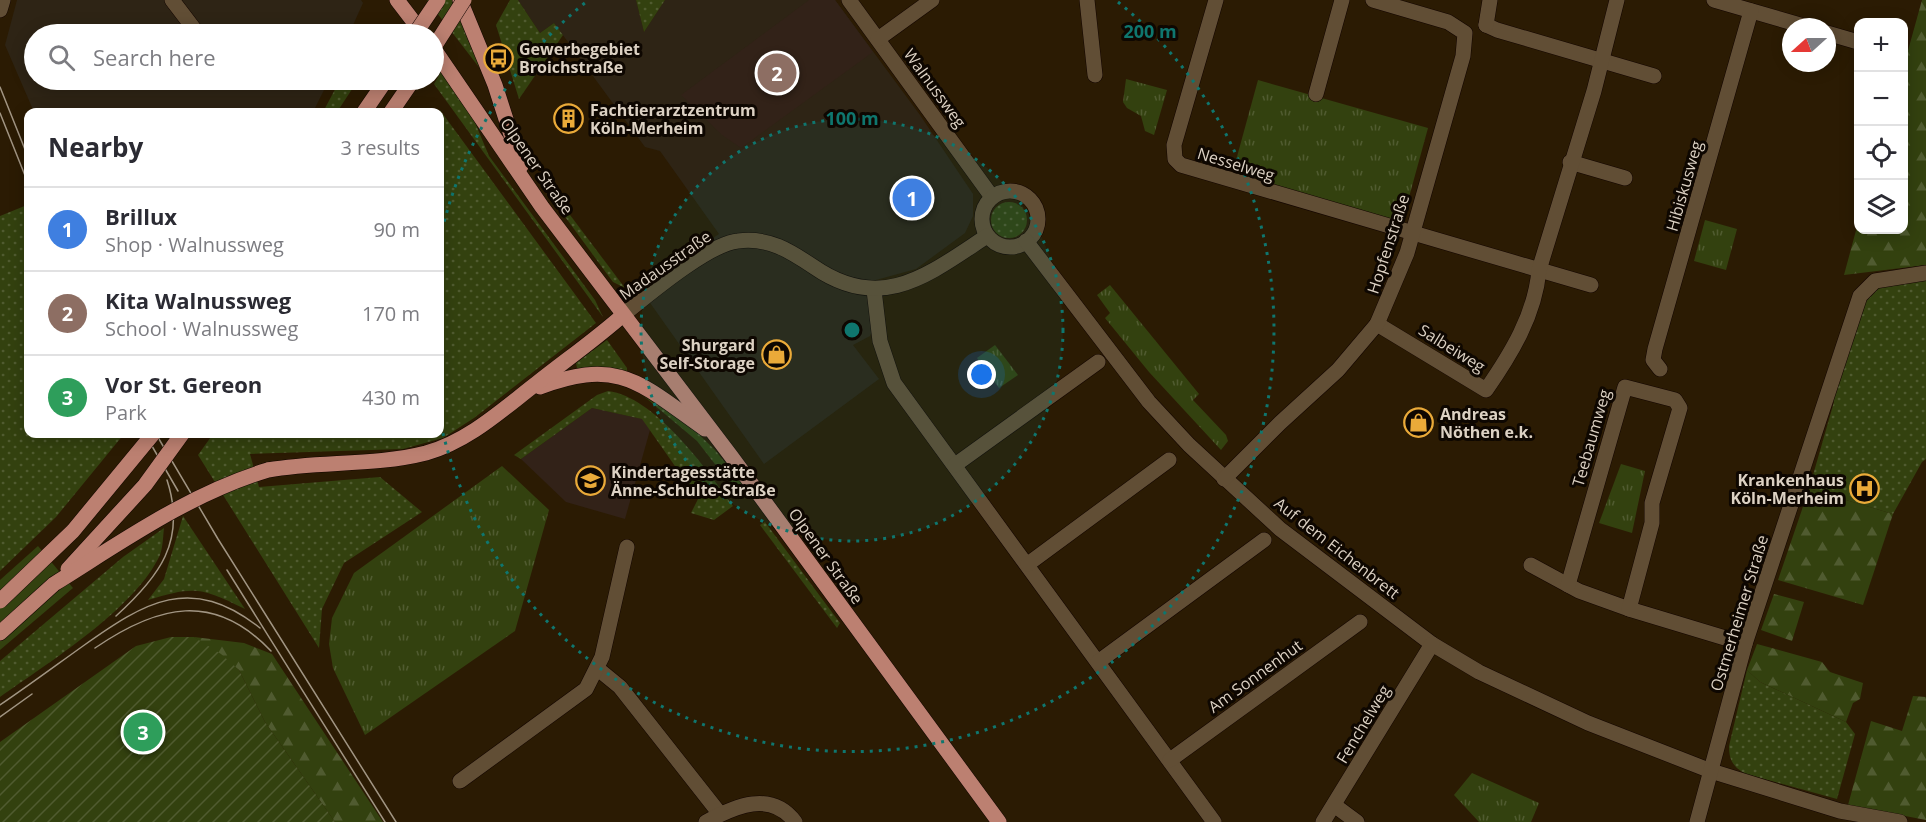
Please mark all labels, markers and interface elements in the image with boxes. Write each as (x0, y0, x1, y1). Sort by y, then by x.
north arrow (1782, 18, 1836, 72)
map controls (1854, 18, 1908, 234)
button: + (1854, 18, 1908, 72)
text: 200 m (1123, 19, 1177, 43)
search box (24, 24, 444, 90)
place label: Gewerbegebiet Broichstraße (519, 38, 640, 78)
icon: search (45, 41, 78, 74)
text: Search here (93, 42, 216, 72)
bus stop icon: Gewerbegebiet Broichstraße (482, 42, 514, 74)
street label: Walnussweg (899, 44, 971, 132)
pin: 2 (758, 50, 796, 96)
button: − (1854, 72, 1908, 126)
place label: Fachtierarztzentrum Köln-Merheim (590, 99, 756, 139)
building icon: Fachtierarztzentrum Köln-Merheim (553, 103, 585, 135)
text: 100 m (825, 106, 879, 130)
street label: Olpener Straße (495, 113, 579, 219)
button: locate (1854, 126, 1908, 180)
text: Nearby (48, 129, 143, 165)
text: 3 results (340, 134, 420, 161)
street label: Hibiskusweg (1661, 138, 1708, 234)
street label: Nesselweg (1195, 142, 1277, 186)
pin: 1 (892, 176, 932, 220)
button: layers (1854, 180, 1908, 234)
street label: Hopfenstraße (1362, 192, 1414, 296)
text: Brillux (105, 201, 177, 231)
text: 1 (62, 216, 73, 243)
text: 90 m (373, 216, 420, 243)
street label: Madausstraße (615, 225, 715, 305)
text: Shop · Walnussweg (105, 231, 284, 258)
text: Kita Walnussweg (105, 285, 291, 315)
text: 2 (62, 300, 73, 327)
text: 170 m (362, 300, 420, 327)
text: School · Walnussweg (105, 315, 298, 342)
street label: Salbeiweg (1415, 319, 1490, 377)
centre of rings (842, 320, 862, 340)
place label: Shurgard Self-Storage (659, 334, 755, 374)
shop icon: Shurgard Self-Storage (760, 338, 792, 370)
your location (967, 360, 996, 389)
text: Vor St. Gereon (105, 369, 262, 399)
text: 3 (62, 384, 73, 411)
text: 430 m (362, 384, 420, 411)
street label: Teebaumweg (1567, 387, 1615, 489)
text: Park (105, 399, 147, 426)
place label: Andreas Nöthen e.k. (1440, 403, 1533, 443)
shop icon: Andreas Nöthen e.k. (1403, 407, 1435, 439)
place label: Kindertagesstätte Änne-Schulte-Straße (611, 461, 776, 501)
school or university icon: Kindertagesstätte Änne-Schulte-Straße (574, 465, 606, 497)
place label: Krankenhaus Köln-Merheim (1731, 469, 1844, 509)
hospital icon: Krankenhaus Köln-Merheim (1849, 473, 1881, 505)
street label: Auf dem Eichenbrett (1270, 492, 1404, 604)
street label: Olpener Straße (784, 504, 868, 608)
street label: Ostmerheimer Straße (1705, 532, 1773, 694)
street label: Am Sonnenhut (1204, 634, 1307, 718)
street label: Fenchelweg (1331, 681, 1395, 767)
pin: 3 (124, 710, 162, 754)

